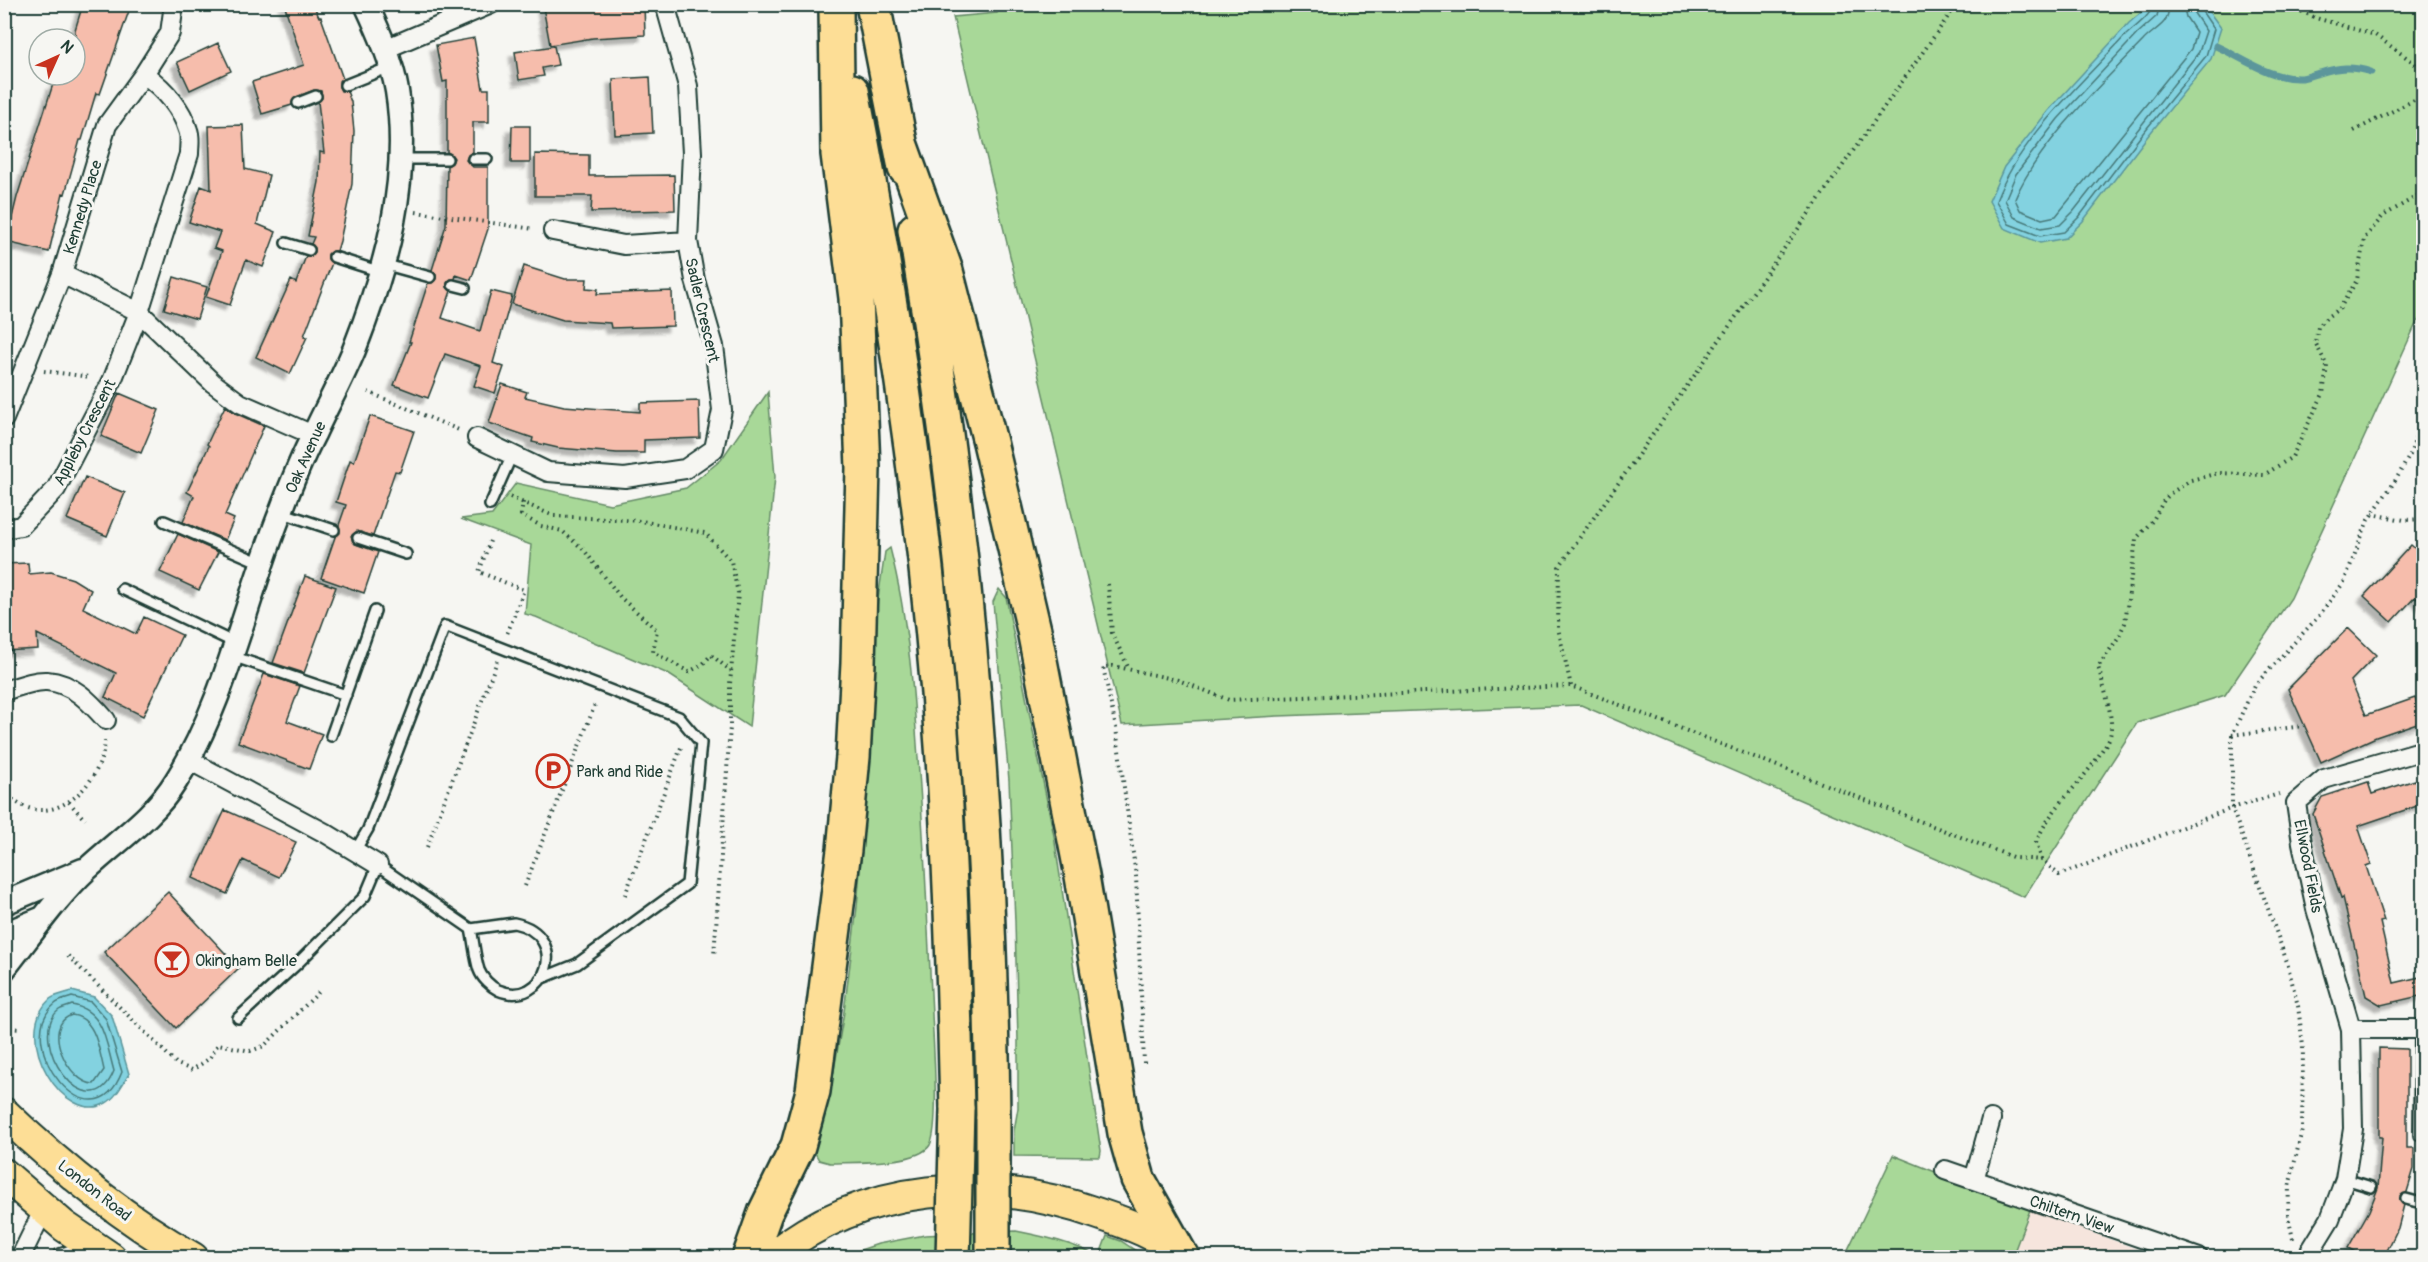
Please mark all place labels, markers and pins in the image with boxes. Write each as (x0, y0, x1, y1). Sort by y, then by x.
parking icon: Park and Ride (535, 753, 571, 789)
place label: Park and Ride (576, 762, 663, 782)
bar icon: Okingham Belle (154, 942, 190, 978)
place label: Okingham Belle (195, 951, 297, 971)

